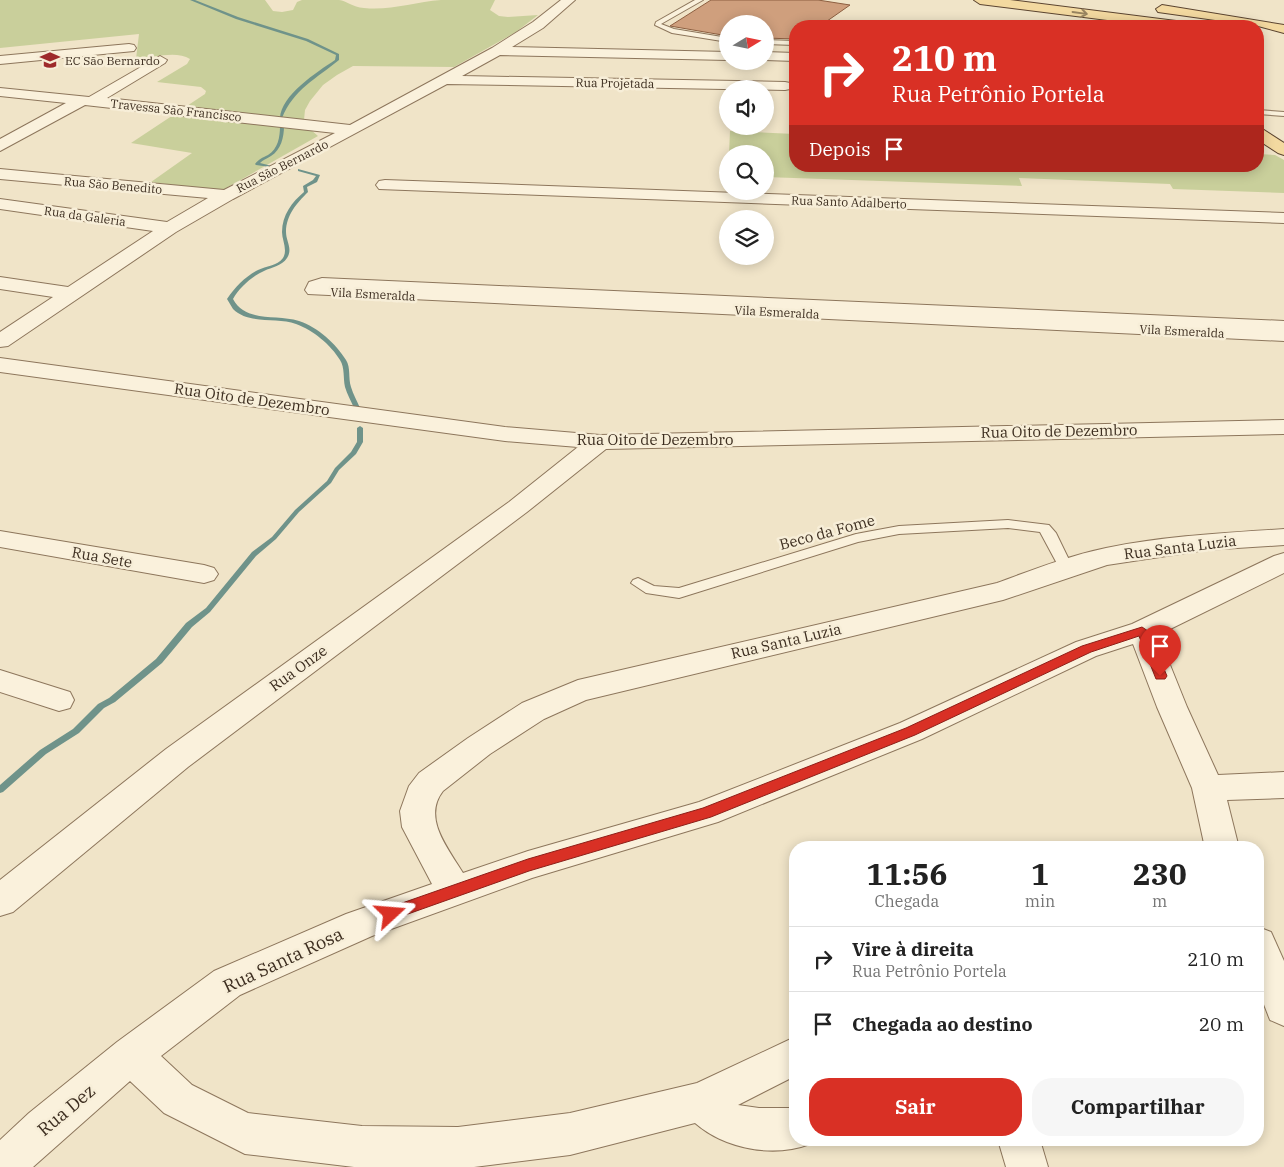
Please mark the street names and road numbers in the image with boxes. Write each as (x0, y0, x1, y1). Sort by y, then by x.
street label: Rua Projetada (575, 75, 655, 91)
street label: Travessa São Francisco (110, 96, 242, 124)
street label: Rua São Bernardo (233, 136, 331, 196)
street label: Rua São Benedito (63, 173, 163, 197)
street label: Rua Santo Adalberto (791, 192, 907, 212)
street label: Rua da Galeria (43, 203, 127, 229)
street label: Vila Esmeralda (330, 284, 416, 304)
street label: Vila Esmeralda (734, 302, 820, 322)
street label: Vila Esmeralda (1139, 321, 1225, 341)
street label: Rua Oito de Dezembro (173, 379, 331, 419)
street label: Rua Oito de Dezembro (980, 420, 1138, 442)
street label: Rua Oito de Dezembro (577, 430, 733, 449)
street label: Beco da Fome (777, 510, 877, 554)
street label: Rua Santa Luzia (1123, 531, 1237, 563)
street label: Rua Sete (70, 542, 134, 572)
street label: Rua Santa Luzia (729, 619, 843, 663)
street label: Rua Onze (265, 641, 331, 695)
street label: Rua Santa Rosa (219, 922, 347, 998)
street label: Rua Dez (32, 1079, 100, 1141)

